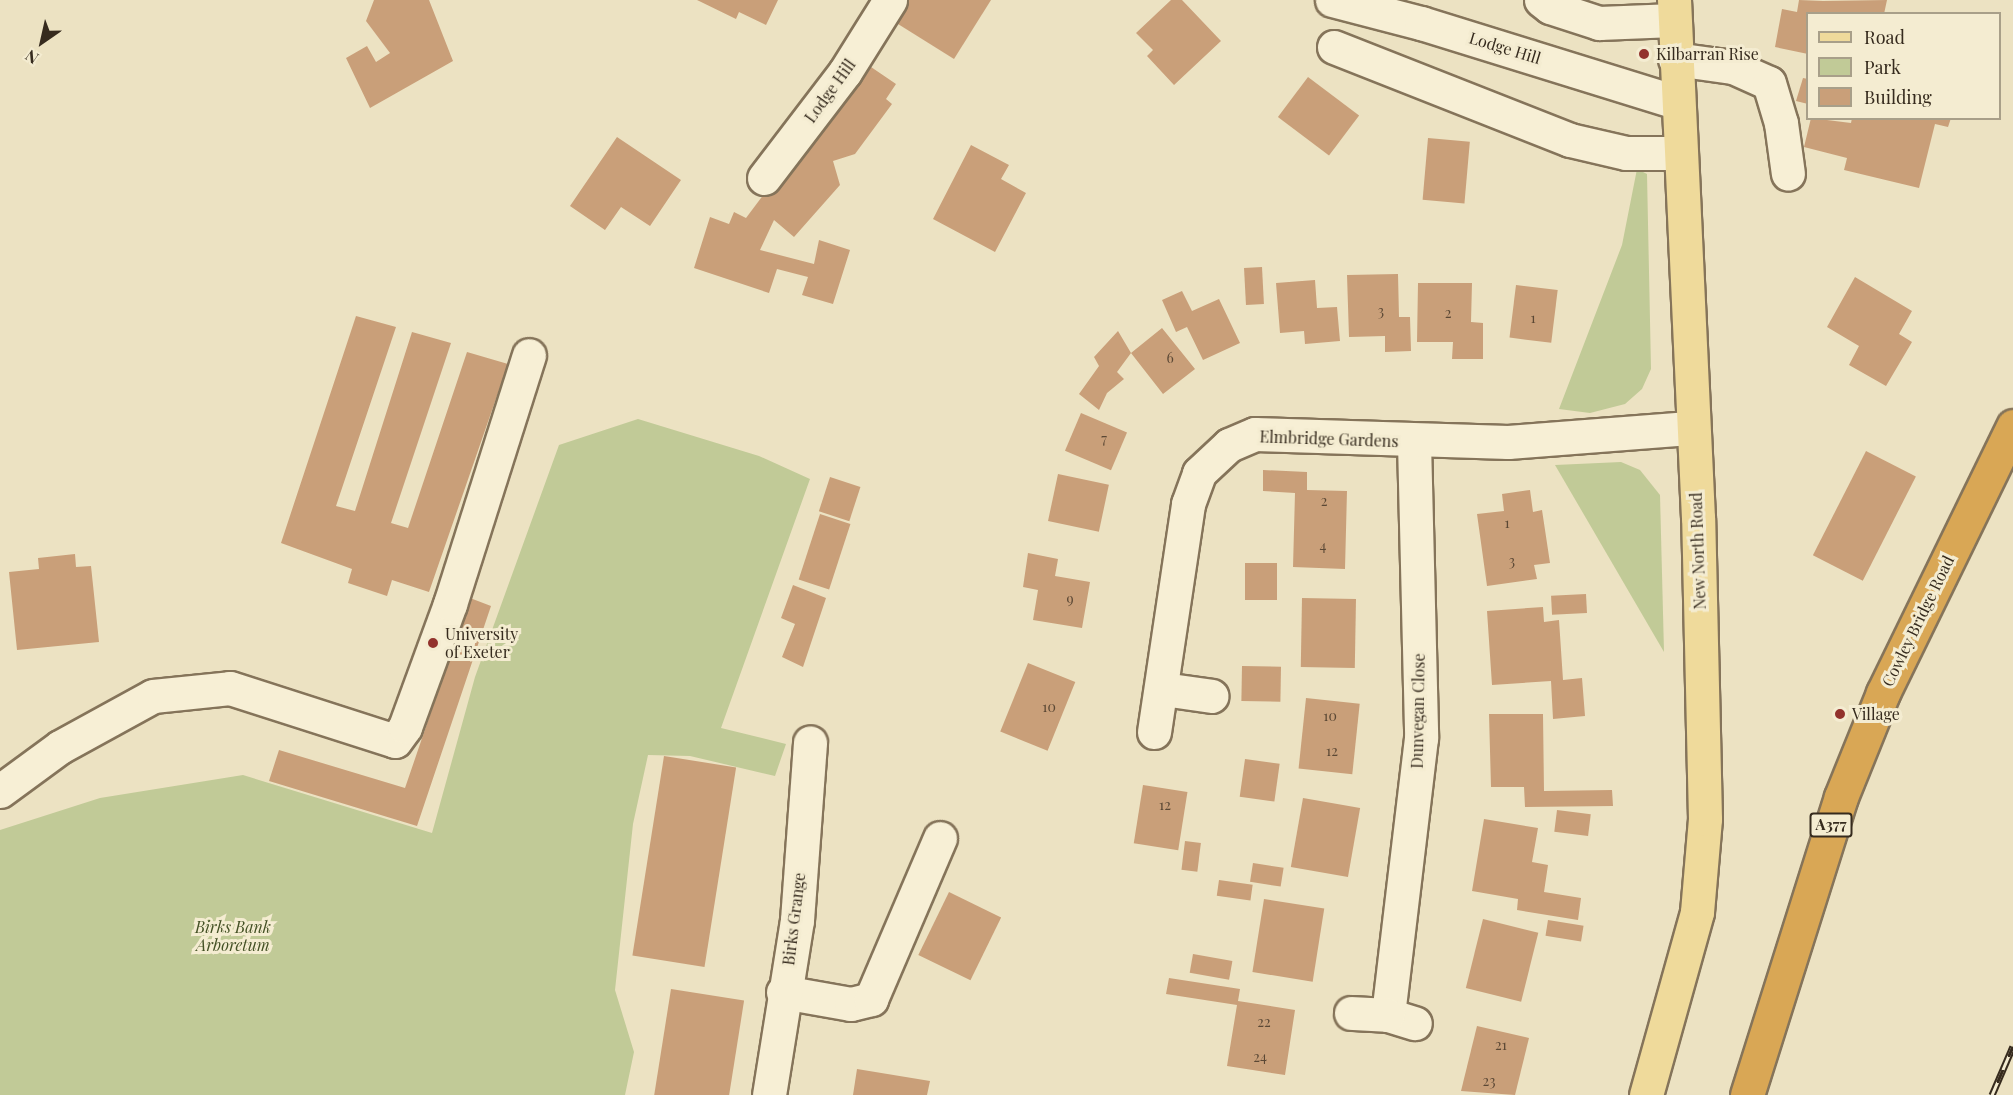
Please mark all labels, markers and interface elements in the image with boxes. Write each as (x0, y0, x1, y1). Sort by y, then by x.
north arrow (12, 12, 72, 72)
legend (1806, 12, 2001, 120)
text: Road (1864, 25, 1905, 49)
street label: Lodge Hill (1467, 28, 1543, 68)
place label: Kilbarran Rise (1656, 44, 1759, 64)
text: N (21, 45, 42, 69)
marker: Kilbarran Rise (1637, 47, 1651, 61)
text: Park (1864, 55, 1901, 79)
street label: Lodge Hill (801, 56, 859, 126)
text: Building (1864, 85, 1932, 109)
house number: 3 (1378, 303, 1384, 319)
house number: 2 (1445, 305, 1451, 321)
house number: 1 (1530, 310, 1536, 326)
house number: 6 (1166, 350, 1174, 366)
street label: Elmbridge Gardens (1259, 427, 1399, 451)
house number: 7 (1101, 431, 1107, 447)
street label: New North Road (1686, 492, 1710, 610)
house number: 2 (1321, 493, 1327, 509)
house number: 1 (1504, 515, 1510, 531)
house number: 4 (1320, 538, 1326, 554)
street label: Cowley Bridge Road (1878, 552, 1958, 690)
house number: 3 (1509, 553, 1515, 569)
house number: 9 (1066, 591, 1074, 607)
place label: University of Exeter (445, 624, 518, 662)
marker: University of Exeter (426, 636, 440, 650)
street label: Dunvegan Close (1407, 653, 1429, 769)
house number: 10 (1042, 699, 1056, 715)
place label: Village (1852, 704, 1900, 724)
marker: Village (1833, 707, 1847, 721)
house number: 10 (1323, 708, 1337, 724)
house number: 12 (1326, 743, 1338, 759)
house number: 12 (1159, 797, 1171, 813)
road number: A377 (1808, 813, 1854, 837)
street label: Birks Grange (779, 871, 809, 967)
park label: Birks Bank Arboretum (195, 917, 271, 955)
house number: 22 (1257, 1014, 1271, 1030)
house number: 21 (1495, 1037, 1507, 1053)
house number: 24 (1253, 1049, 1267, 1065)
house number: 23 (1482, 1073, 1496, 1089)

